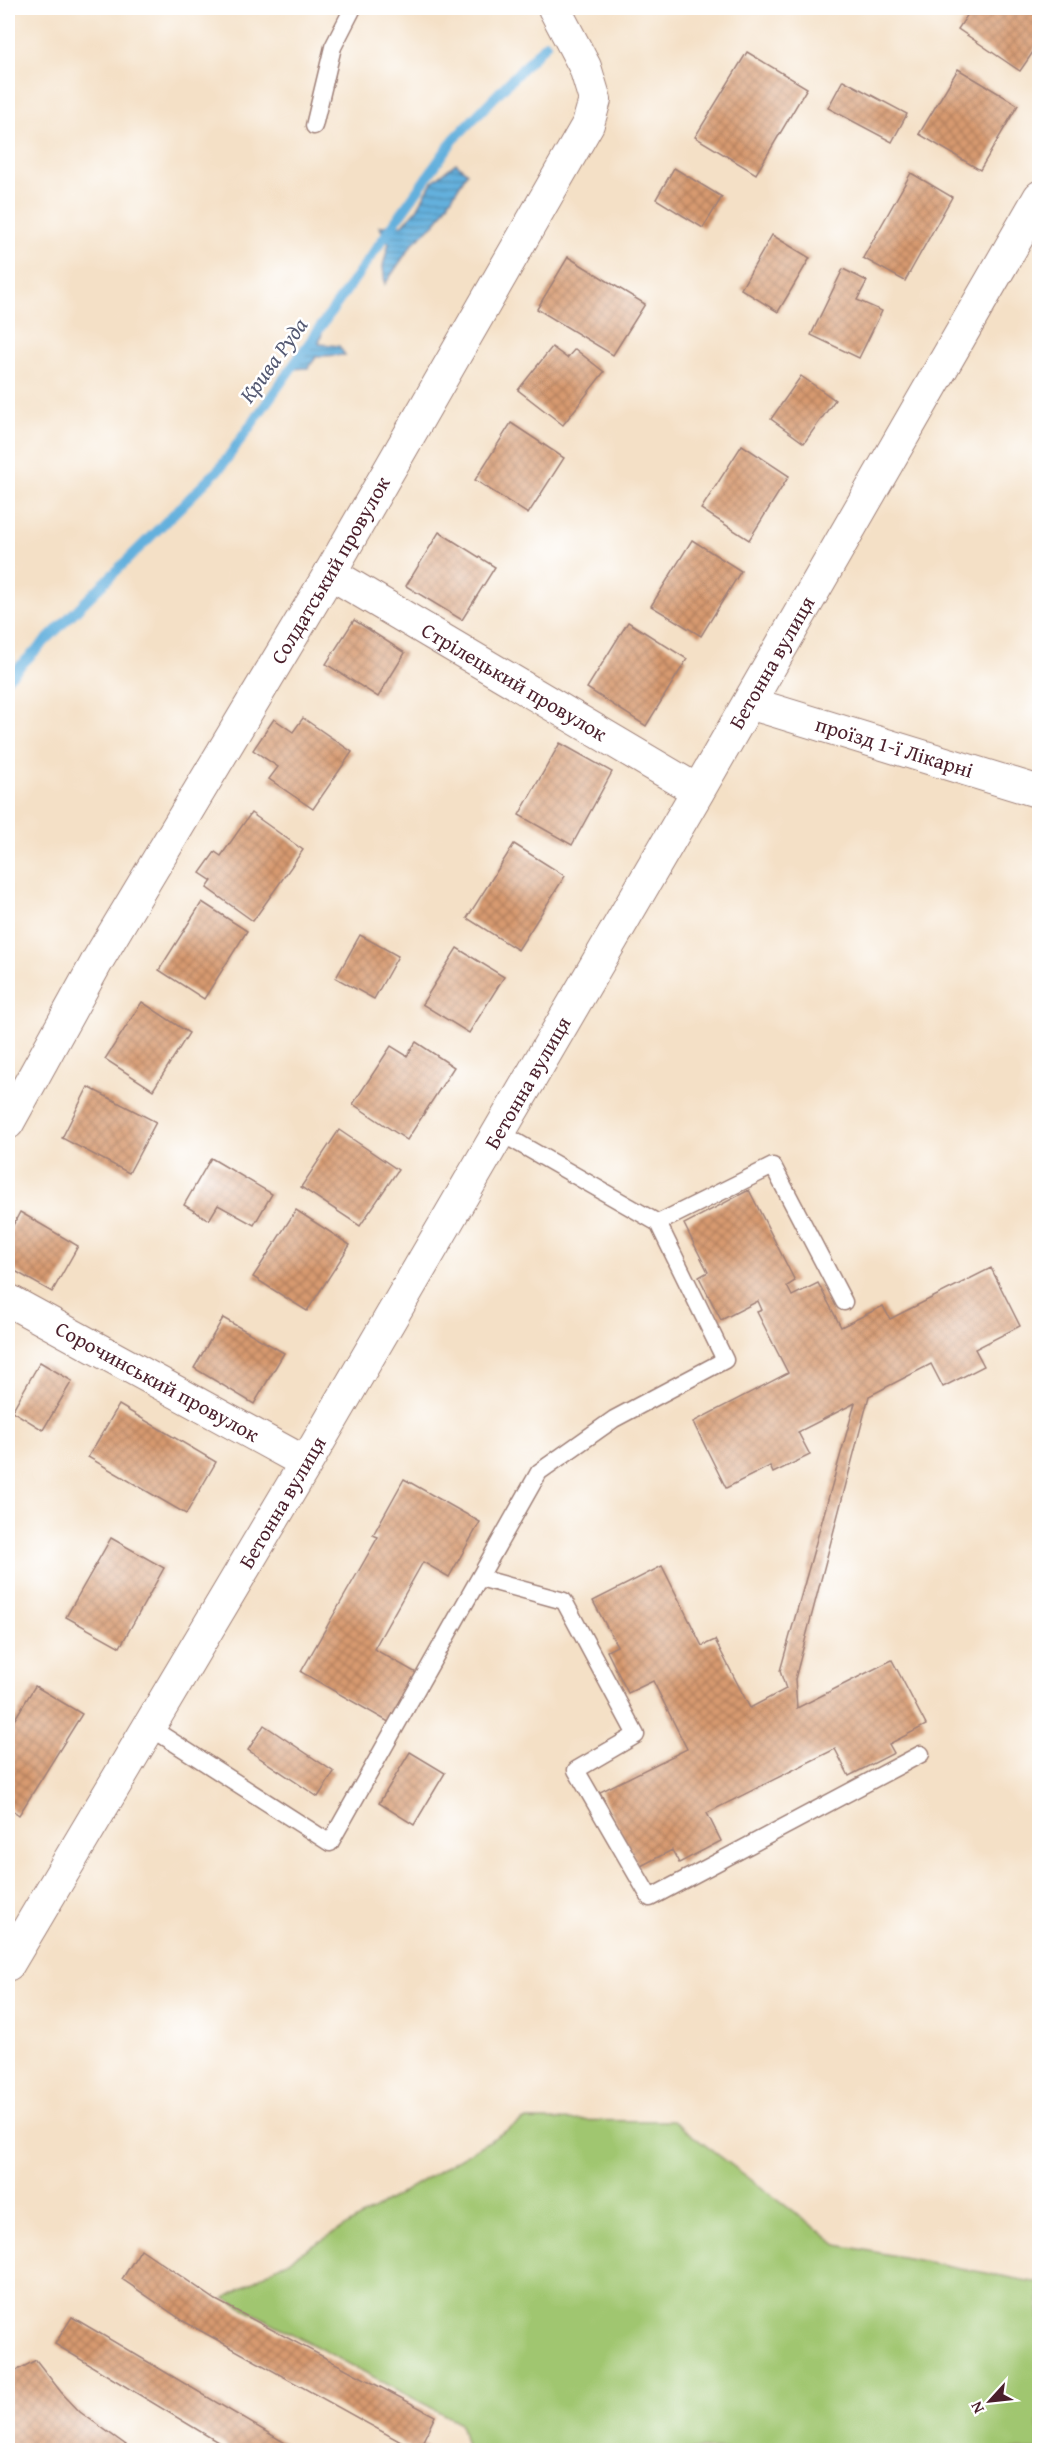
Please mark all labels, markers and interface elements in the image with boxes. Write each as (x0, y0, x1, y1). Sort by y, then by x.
water label: Крива Руда (231, 311, 315, 409)
street label: Солдатський провулок (263, 470, 397, 670)
street label: Бетонна вулиця (721, 590, 822, 735)
street label: Стрілецький провулок (416, 615, 613, 749)
street label: проїзд 1-ї Лікарні (812, 708, 977, 786)
street label: Бетонна вулиця (476, 1010, 578, 1155)
street label: Сорочинський провулок (50, 1313, 265, 1449)
street label: Бетонна вулиця (231, 1430, 334, 1574)
north arrow (960, 2371, 1020, 2431)
text: N (963, 2397, 990, 2418)

